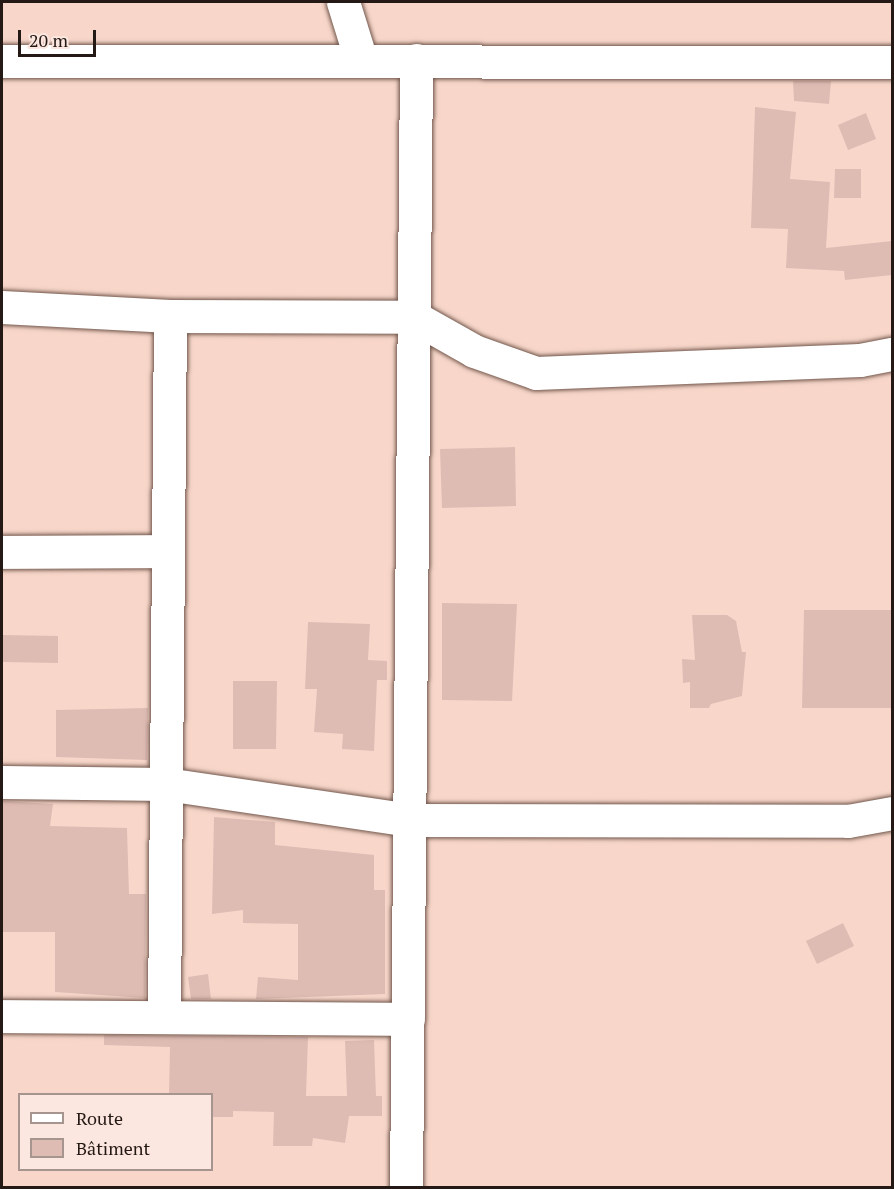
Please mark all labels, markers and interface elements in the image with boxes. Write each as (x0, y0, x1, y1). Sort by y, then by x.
scale bar (21, 18, 99, 56)
text: 20 m (29, 28, 68, 52)
legend (18, 1093, 213, 1171)
text: Route (76, 1106, 123, 1130)
text: Bâtiment (76, 1136, 150, 1160)

